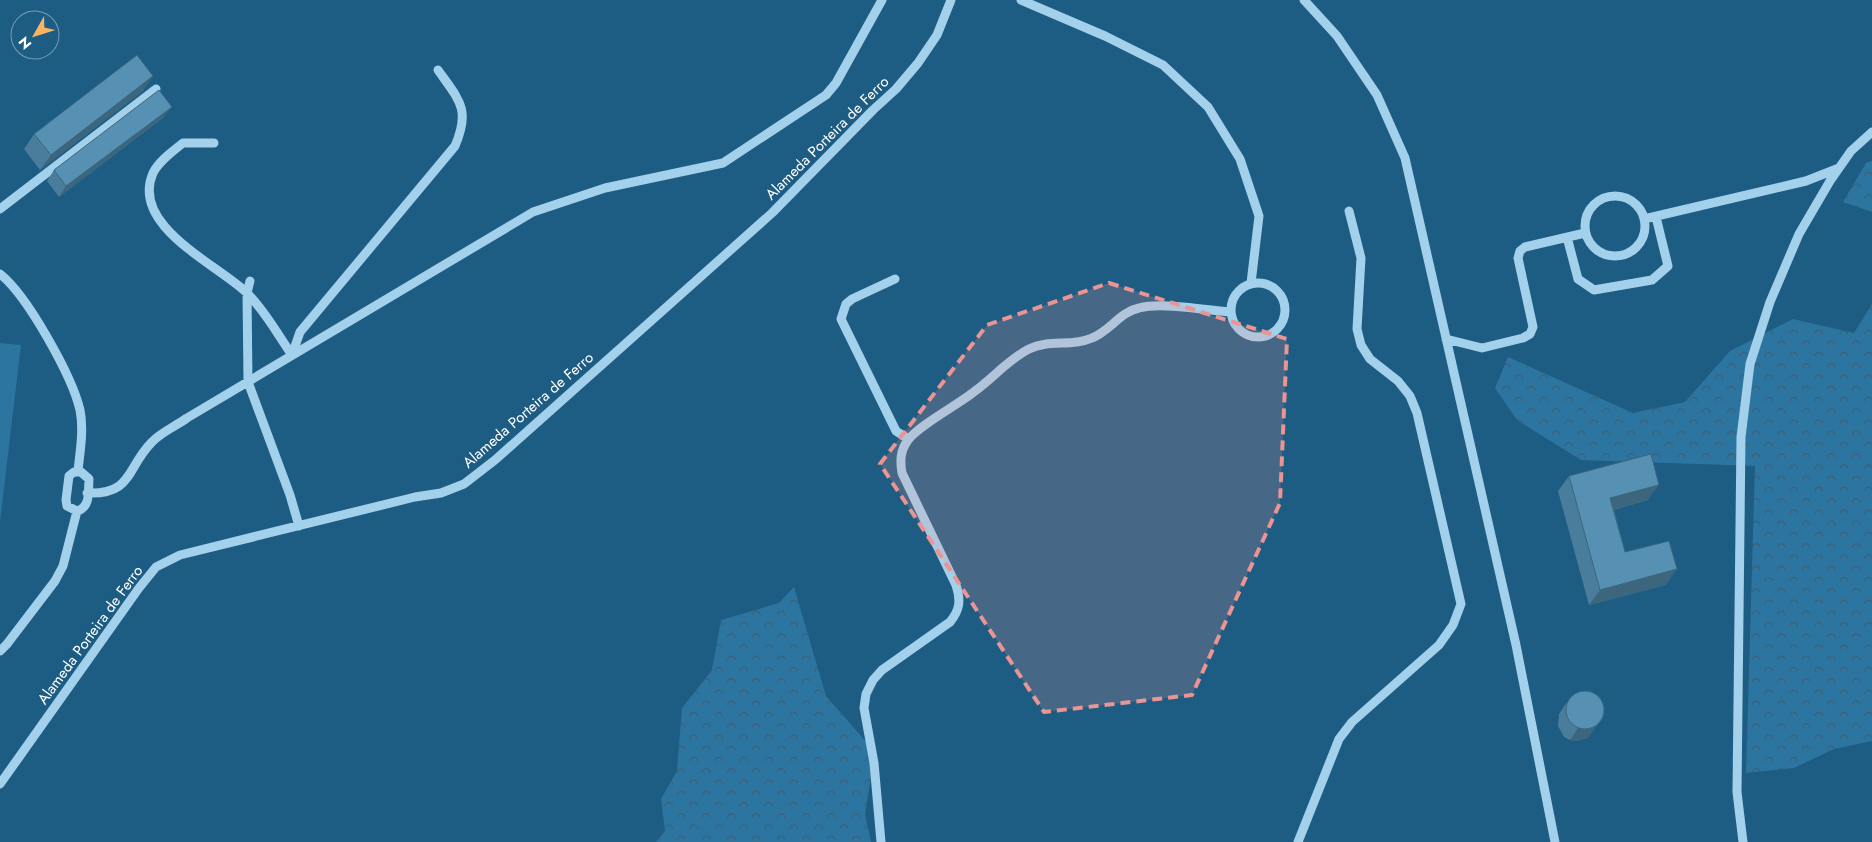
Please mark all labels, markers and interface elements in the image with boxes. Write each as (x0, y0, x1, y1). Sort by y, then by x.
north arrow (10, 10, 60, 60)
text: N (14, 33, 36, 54)
street label: Alameda Porteira de Ferro (760, 71, 894, 205)
street label: Alameda Porteira de Ferro (458, 347, 598, 473)
street label: Alameda Porteira de Ferro (32, 561, 148, 709)

